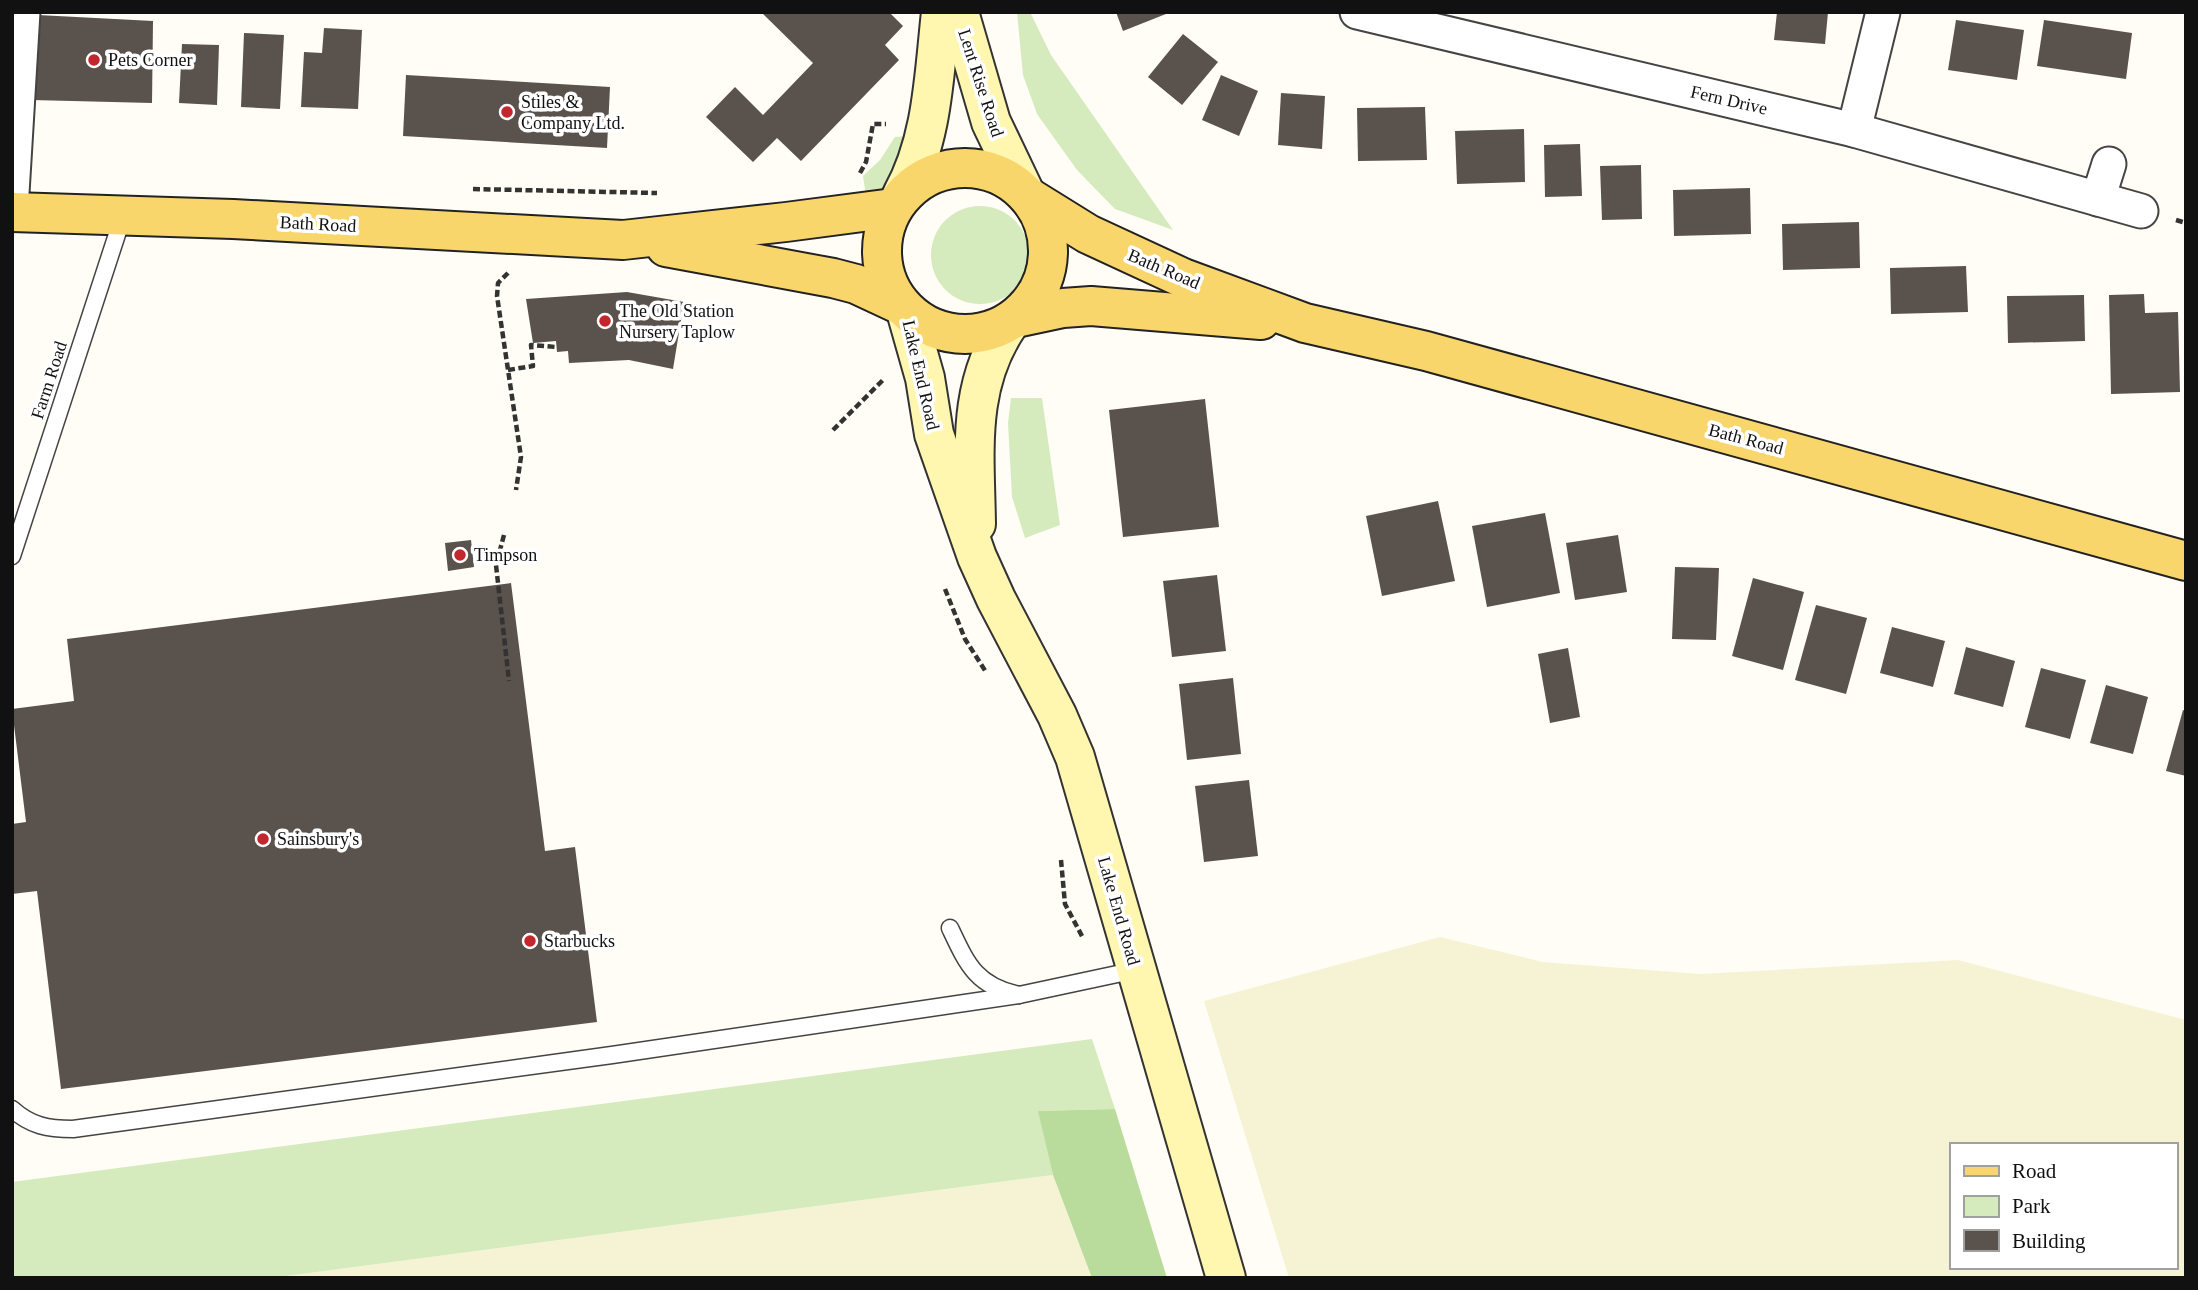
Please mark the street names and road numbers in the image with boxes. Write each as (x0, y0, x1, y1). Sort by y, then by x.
street label: Lent Rise Road (954, 27, 1008, 139)
street label: Fern Drive (1689, 81, 1769, 119)
street label: Bath Road (279, 212, 357, 236)
street label: Bath Road (1125, 245, 1203, 293)
street label: Lake End Road (899, 318, 943, 432)
street label: Farm Road (27, 339, 71, 421)
street label: Bath Road (1706, 419, 1786, 459)
street label: Lake End Road (1094, 854, 1144, 968)

